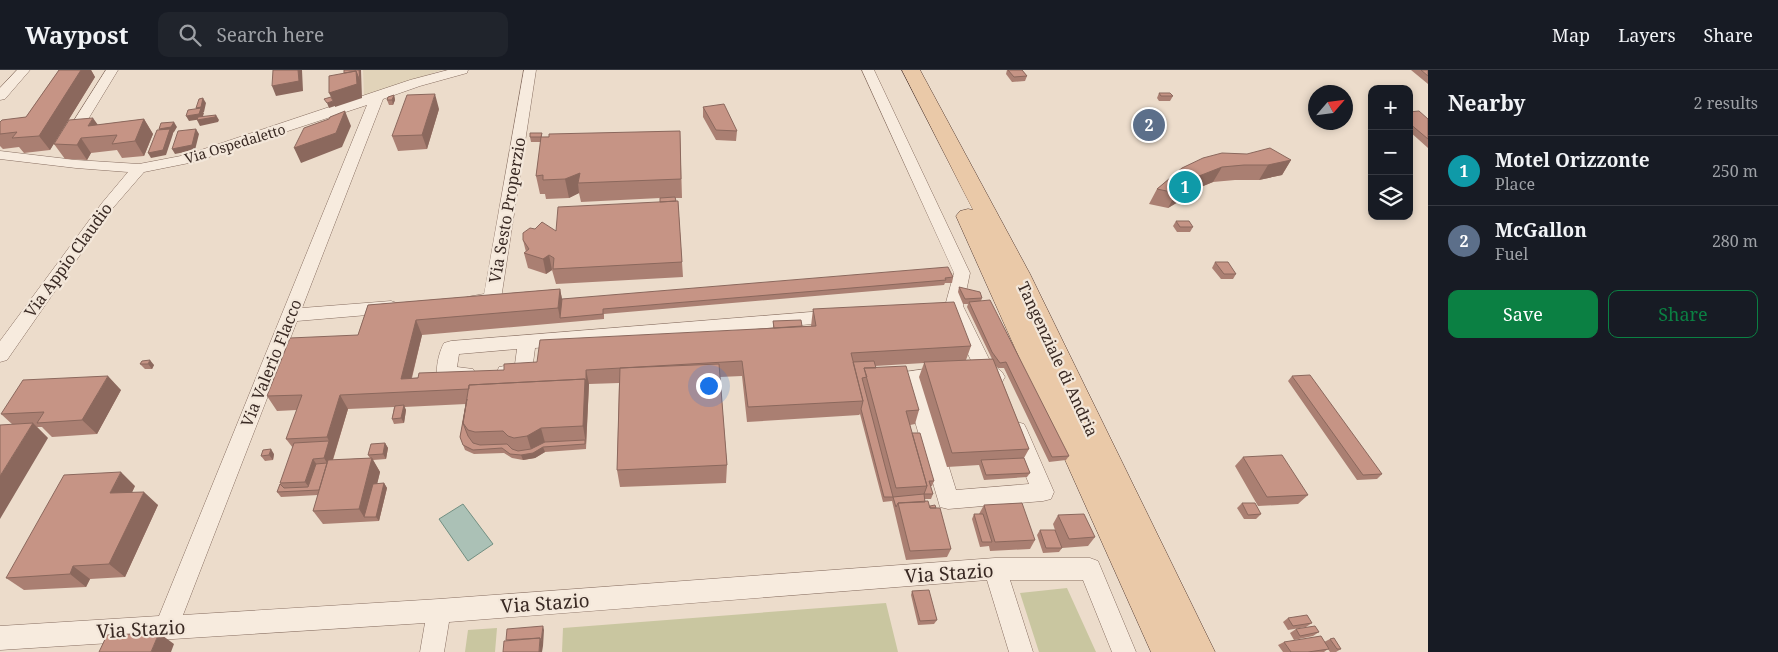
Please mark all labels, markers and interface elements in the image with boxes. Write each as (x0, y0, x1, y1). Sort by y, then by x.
search box (158, 12, 508, 57)
text: Waypost (25, 18, 128, 51)
icon: search (176, 21, 204, 49)
text: Search here (216, 22, 324, 48)
text: Map (1552, 23, 1590, 47)
text: Layers (1618, 23, 1676, 47)
text: Share (1704, 23, 1753, 47)
north arrow (1308, 85, 1353, 130)
map controls (1368, 85, 1413, 220)
button: + (1368, 85, 1413, 130)
text: Nearby (1448, 89, 1526, 117)
text: 2 results (1694, 92, 1758, 114)
pin: 2 (1133, 106, 1165, 144)
street label: Via Ospedaletto (182, 119, 288, 168)
button: − (1368, 130, 1413, 175)
street label: Via Sesto Properzio (483, 135, 531, 285)
text: Motel Orizzonte (1495, 147, 1650, 173)
text: 1 (1459, 160, 1469, 182)
text: 250 m (1712, 160, 1758, 182)
pin: 1 (1169, 168, 1201, 206)
text: Place (1495, 173, 1535, 195)
button: layers (1368, 175, 1413, 220)
street label: Via Appio Claudio (19, 198, 117, 322)
text: McGallon (1495, 217, 1587, 243)
text: 2 (1459, 230, 1469, 252)
text: 280 m (1712, 230, 1758, 252)
text: Fuel (1495, 243, 1528, 265)
street label: Tangenziale di Andria (1012, 278, 1104, 440)
button: Save (1448, 290, 1598, 338)
button: Share (1608, 290, 1758, 338)
street label: Via Valerio Flacco (235, 296, 307, 430)
your location (696, 373, 722, 399)
street label: Via Stazio (904, 557, 994, 589)
street label: Via Stazio (500, 587, 590, 619)
street label: Via Stazio (96, 614, 186, 644)

